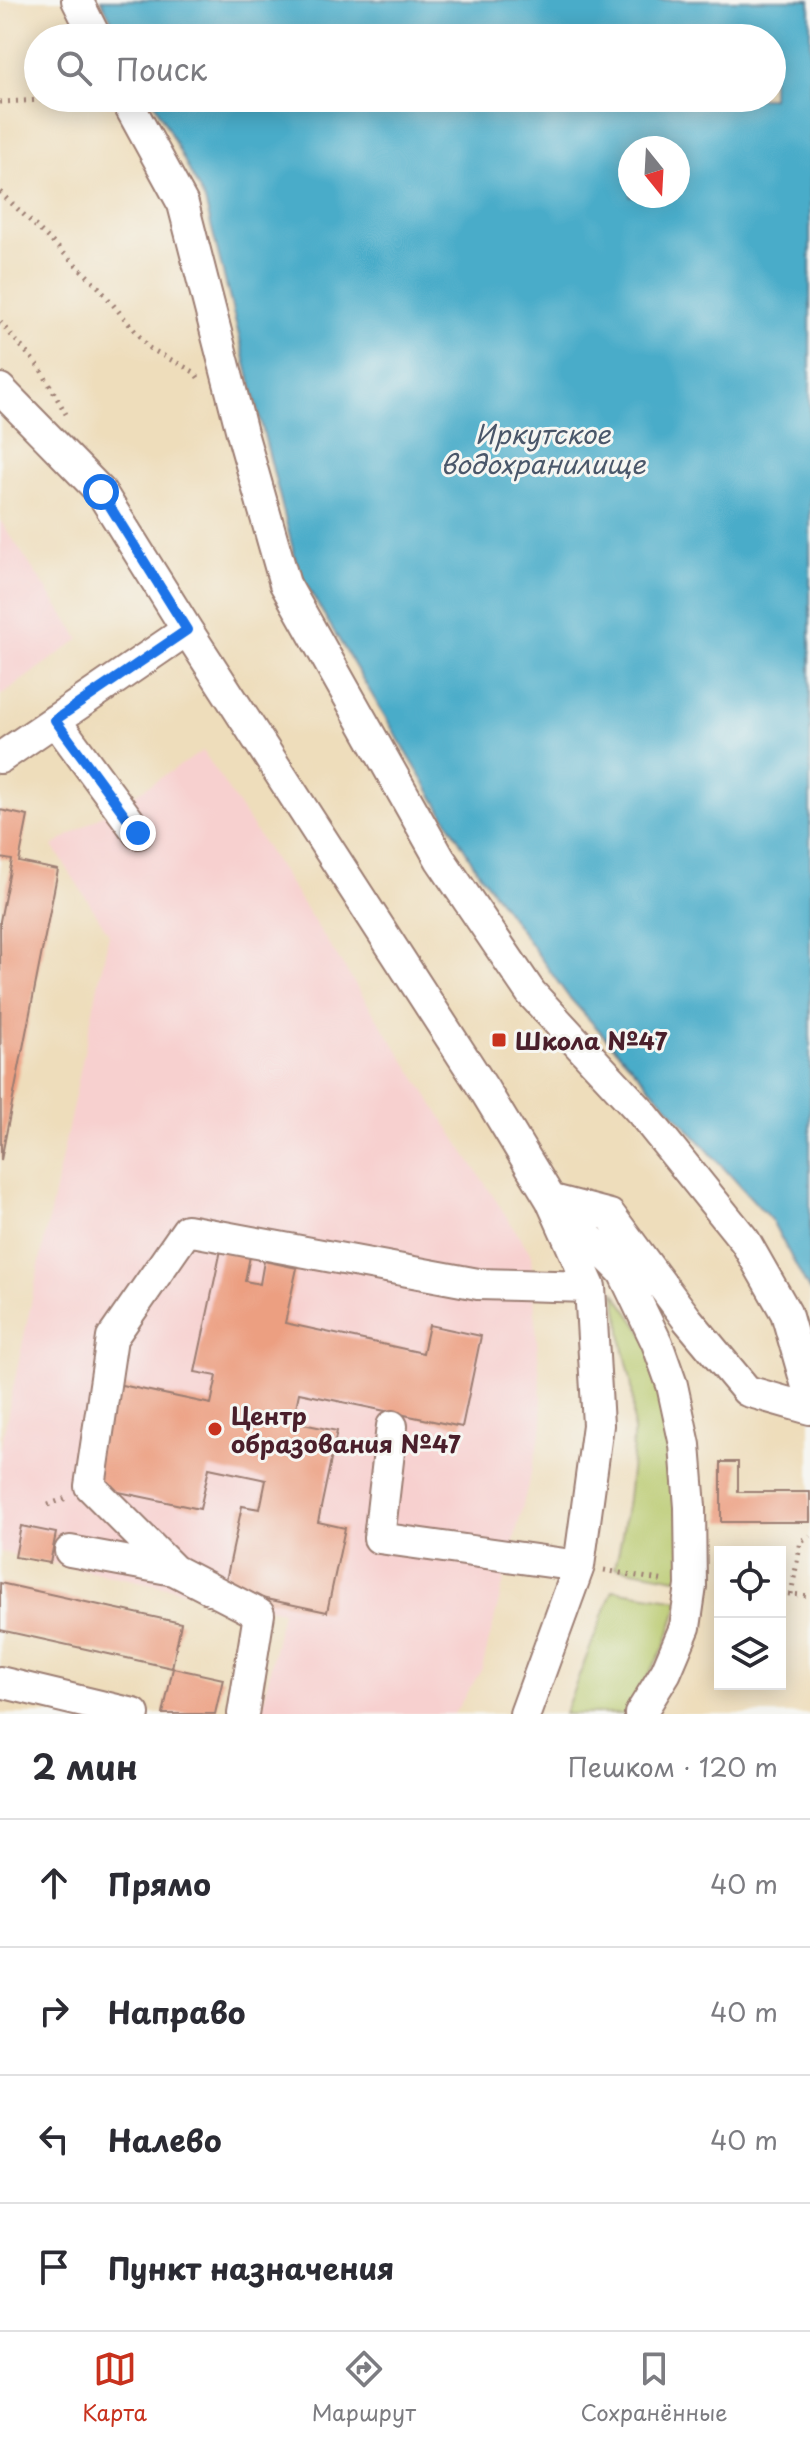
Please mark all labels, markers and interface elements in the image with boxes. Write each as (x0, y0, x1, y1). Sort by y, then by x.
search box (24, 24, 786, 112)
icon: search (52, 46, 96, 90)
text: Поиск (116, 46, 207, 91)
north arrow (618, 136, 690, 208)
water label: Иркутское водохранилище (440, 414, 647, 483)
route start (83, 474, 119, 510)
route end (120, 815, 156, 851)
place label: Школа №47 (515, 1022, 668, 1058)
marker: Школа №47 (490, 1031, 508, 1049)
place label: Центр образования №47 (231, 1397, 461, 1461)
marker: Центр образования №47 (206, 1420, 224, 1438)
map controls (714, 1546, 786, 1690)
button: locate (714, 1546, 786, 1618)
button: layers (714, 1618, 786, 1690)
text: 2 мин (32, 1740, 138, 1792)
text: Пешком · 120 m (568, 1747, 778, 1786)
icon: ahead (32, 1861, 76, 1905)
text: Прямо (108, 1861, 211, 1906)
text: 40 m (710, 1864, 778, 1903)
icon: right (32, 1989, 76, 2033)
text: Направо (108, 1989, 246, 2034)
text: 40 m (710, 1992, 778, 2031)
icon: left (32, 2117, 76, 2161)
text: Налево (108, 2117, 222, 2162)
text: 40 m (710, 2120, 778, 2159)
icon: arrive (32, 2245, 76, 2289)
text: Пункт назначения (108, 2245, 394, 2290)
tab: Карта (82, 2347, 147, 2428)
tab: Маршрут (312, 2347, 416, 2428)
tab: Сохранённые (581, 2347, 728, 2428)

